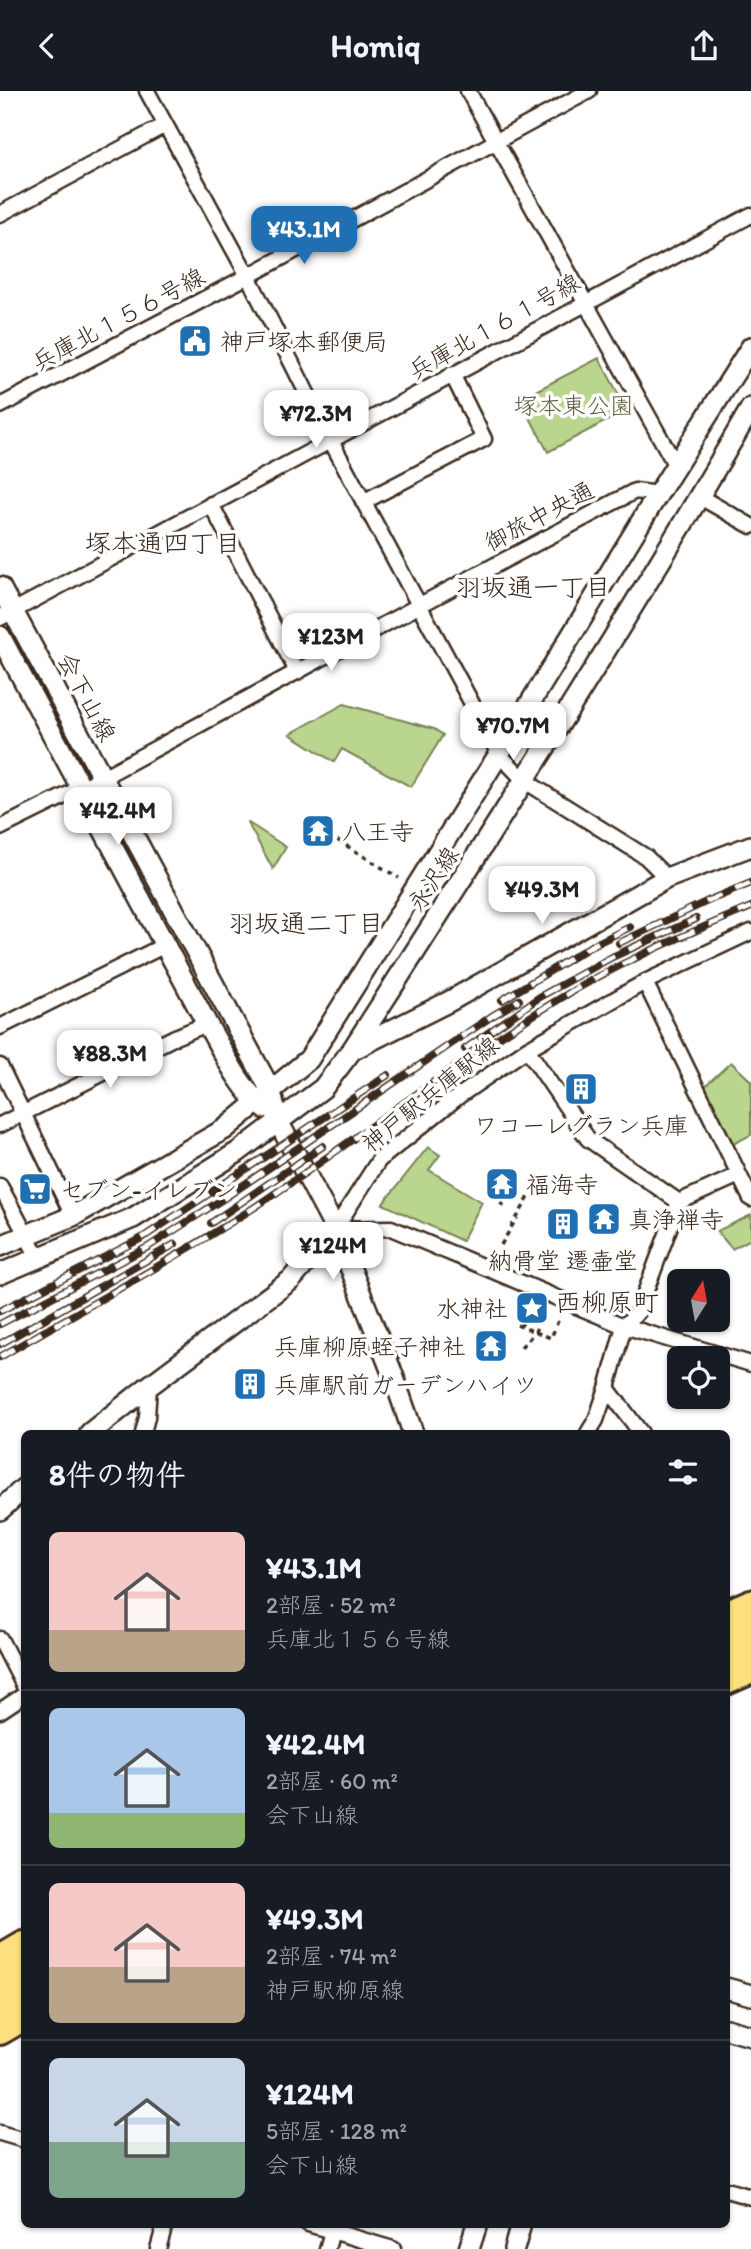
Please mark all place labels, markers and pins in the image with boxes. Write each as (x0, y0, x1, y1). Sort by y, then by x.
pin: ¥43.1M (247, 207, 361, 266)
public building icon: 神戸塚本郵便局 (176, 322, 214, 360)
place label: 神戸塚本郵便局 (220, 327, 388, 356)
pin: ¥72.3M (259, 391, 373, 450)
pin: ¥123M (282, 613, 380, 673)
pin: ¥70.7M (456, 703, 570, 762)
pin: ¥42.4M (61, 787, 175, 847)
temple icon: 八王寺 (299, 812, 337, 850)
place label: 八王寺 (342, 817, 414, 846)
pin: ¥49.3M (485, 867, 599, 926)
pin: ¥88.3M (53, 1031, 167, 1090)
building icon: ワコーレグラン兵庫 (562, 1070, 600, 1108)
place label: ワコーレグラン兵庫 (473, 1111, 689, 1140)
temple icon: 福海寺 (483, 1165, 521, 1203)
supermarket icon: セブン-イレブン (16, 1170, 54, 1208)
place label: 福海寺 (526, 1170, 598, 1199)
place label: セブン-イレブン (60, 1175, 238, 1204)
temple icon: 真浄禅寺 (585, 1200, 623, 1238)
building icon: 納骨堂 遷壷堂 (544, 1205, 582, 1243)
place label: 真浄禅寺 (628, 1205, 724, 1234)
pin: ¥124M (284, 1223, 382, 1282)
place label: 納骨堂 遷壷堂 (488, 1246, 638, 1275)
place icon: 水神社 (513, 1289, 551, 1327)
place label: 水神社 (436, 1294, 508, 1323)
temple icon: 兵庫柳原蛭子神社 (472, 1327, 510, 1365)
place label: 兵庫柳原蛭子神社 (274, 1332, 466, 1361)
building icon: 兵庫駅前ガーデンハイツ (231, 1365, 269, 1403)
place label: 兵庫駅前ガーデンハイツ (274, 1370, 537, 1399)

